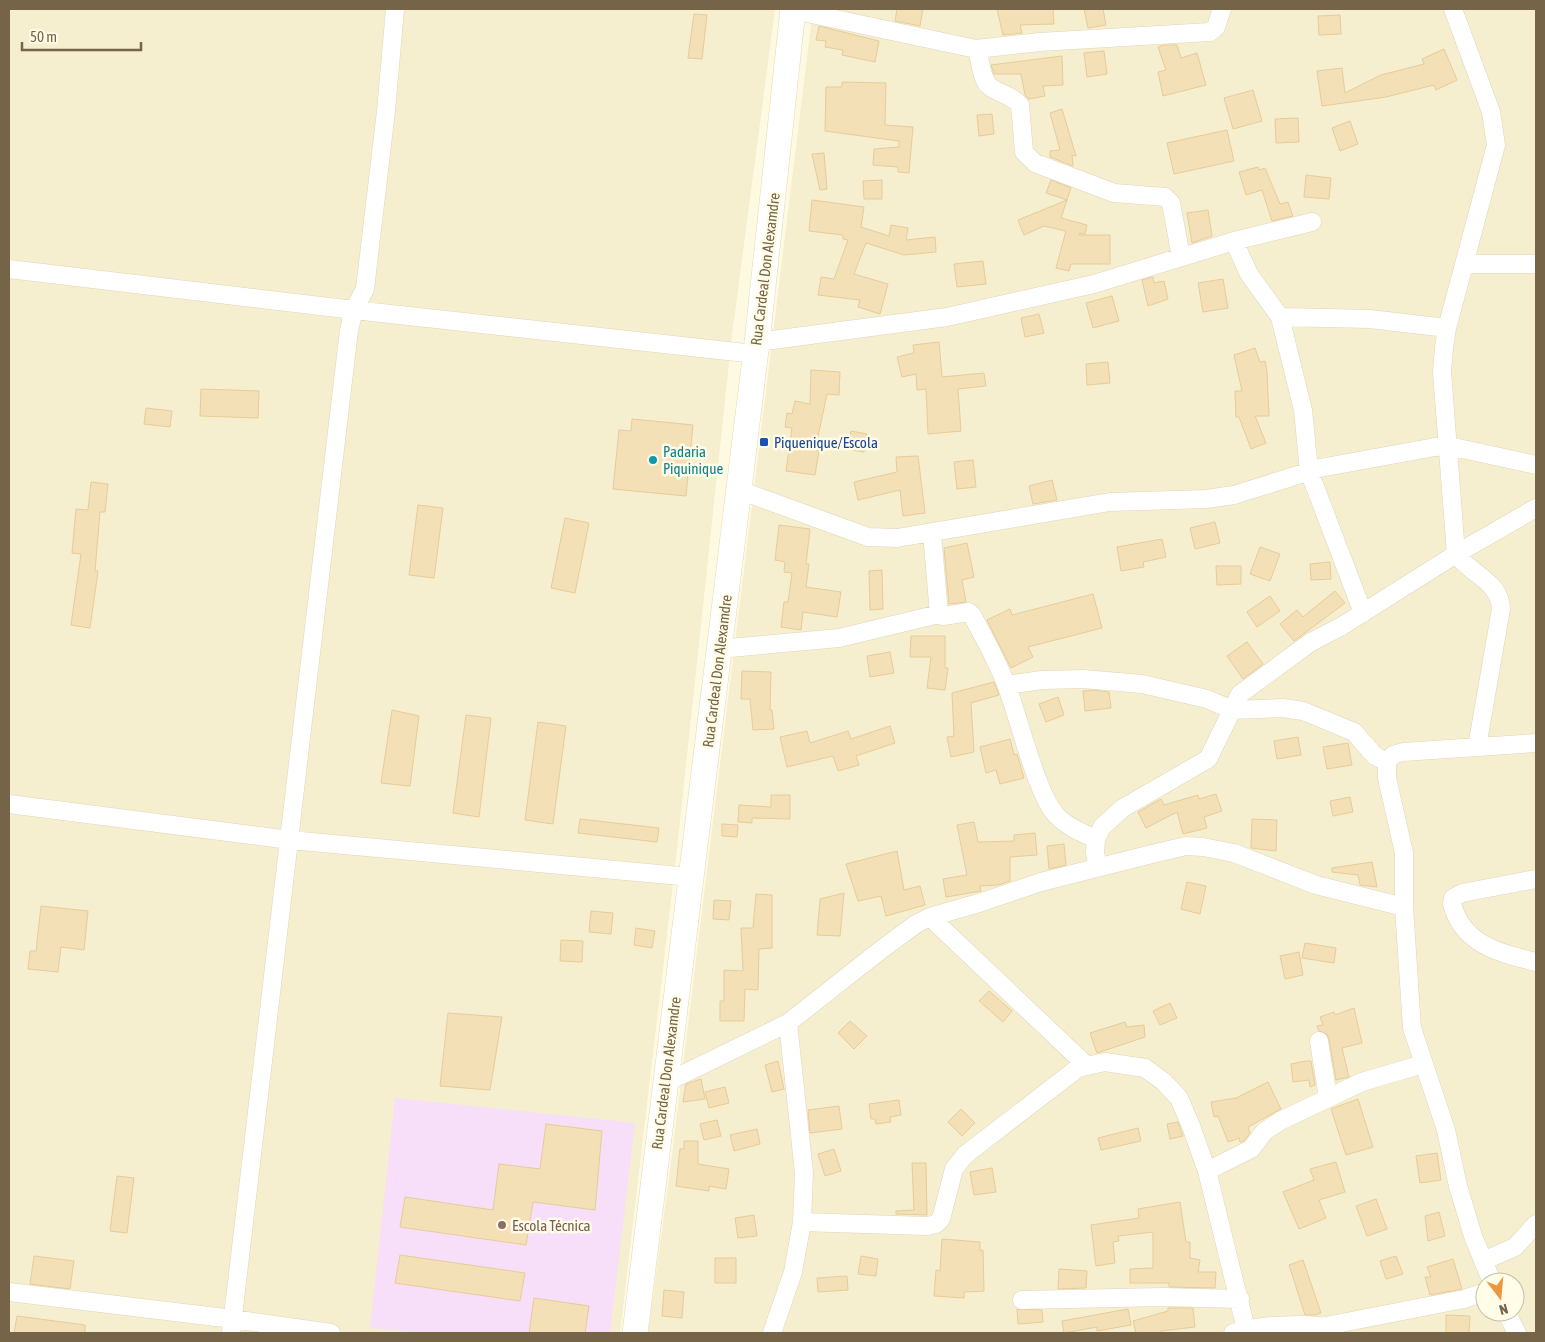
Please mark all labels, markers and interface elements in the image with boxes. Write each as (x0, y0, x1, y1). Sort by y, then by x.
scale bar (22, 20, 141, 52)
text: 50 m (30, 28, 57, 45)
street label: Rua Cardeal Don Alexamdre (747, 192, 783, 346)
place label: Piquenique/Escola (774, 434, 878, 451)
marker: Piquenique/Escola (758, 436, 770, 448)
place label: Padaria Piquinique (663, 443, 723, 477)
marker: Padaria Piquinique (647, 454, 659, 466)
street label: Rua Cardeal Don Alexamdre (699, 594, 735, 748)
street label: Rua Cardeal Don Alexamdre (648, 996, 684, 1150)
place label: Escola Técnica (512, 1217, 591, 1234)
marker: Escola Técnica (496, 1219, 508, 1231)
north arrow (1475, 1272, 1525, 1322)
text: N (1497, 1301, 1510, 1318)

